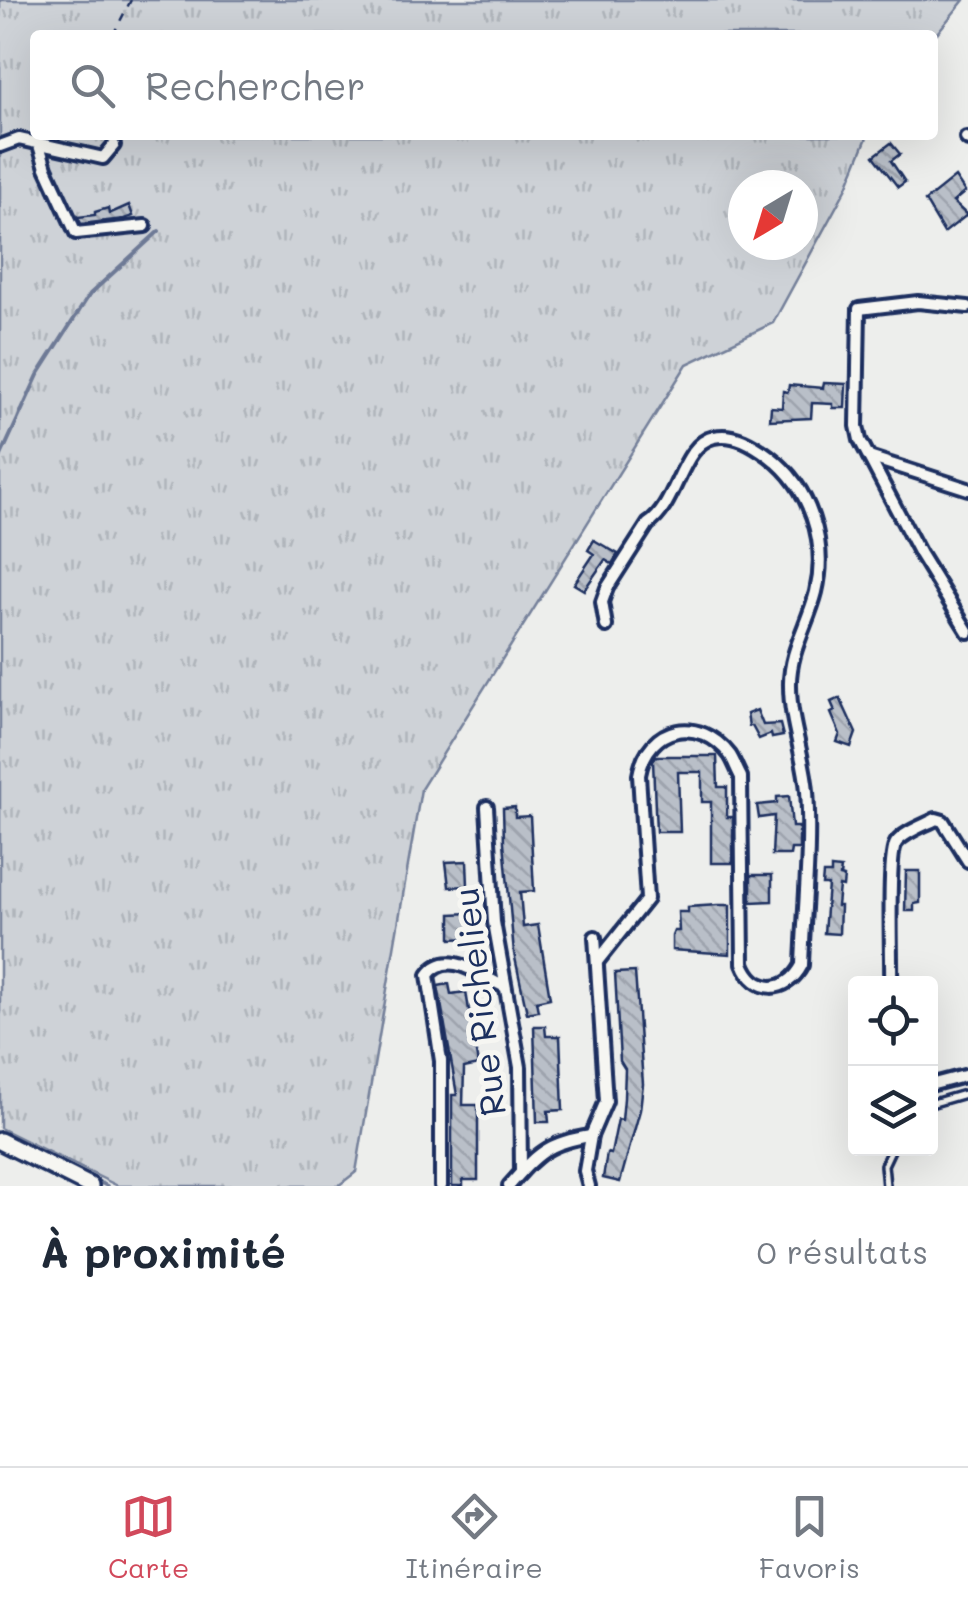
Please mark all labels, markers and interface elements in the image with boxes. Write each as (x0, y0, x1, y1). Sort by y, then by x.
search box (30, 30, 938, 140)
icon: search (65, 58, 120, 113)
text: Rechercher (145, 60, 366, 110)
north arrow (728, 170, 818, 260)
street label: Rue Richelieu (441, 885, 515, 1119)
map controls (848, 976, 938, 1156)
button: locate (848, 976, 938, 1066)
button: layers (848, 1066, 938, 1156)
text: À proximité (40, 1224, 286, 1279)
text: 0 résultats (757, 1230, 928, 1272)
tab: Carte (108, 1489, 189, 1585)
tab: Itinéraire (405, 1489, 543, 1585)
tab: Favoris (759, 1489, 860, 1585)

